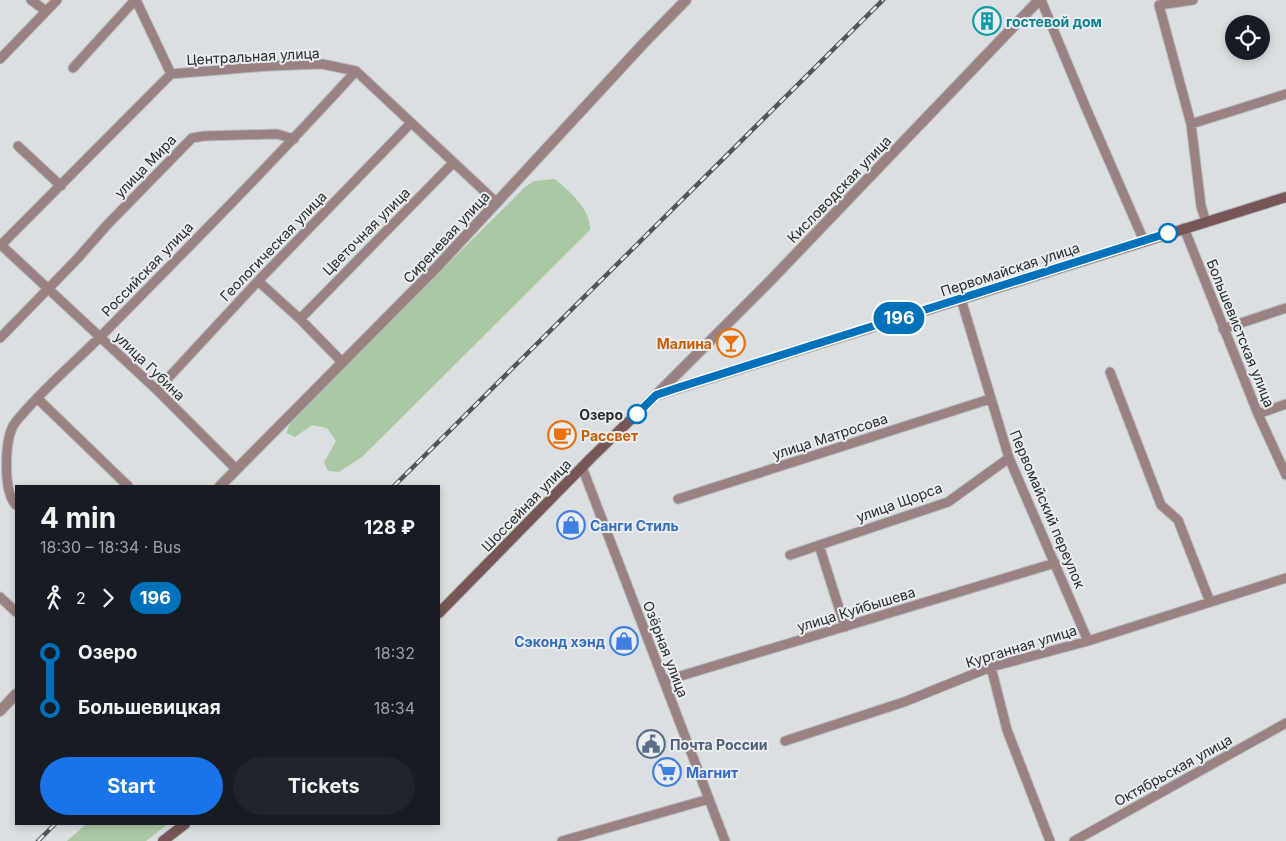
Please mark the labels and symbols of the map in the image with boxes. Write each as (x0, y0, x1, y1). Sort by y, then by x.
building icon: гостевой дом (972, 6, 1002, 36)
place label: гостевой дом (1006, 13, 1102, 30)
street label: Центральная улица (186, 44, 320, 68)
street label: улица Мира (111, 131, 179, 201)
street label: Кисловодская улица (784, 132, 894, 246)
street label: Цветочная улица (319, 184, 413, 278)
street label: Геологическая улица (216, 188, 330, 304)
street label: Сиреневая улица (399, 188, 493, 286)
street label: Российская улица (98, 218, 196, 320)
unlabelled marker (1158, 223, 1178, 243)
street label: Первомайская улица (938, 238, 1082, 300)
street label: Большевистская улица (1203, 256, 1279, 410)
line badge: 196 (870, 302, 928, 334)
street label: улица Губина (111, 328, 189, 404)
bar icon: Малина (716, 328, 746, 358)
place label: Малина (657, 335, 712, 352)
marker: Озеро (627, 404, 647, 424)
place label: Озеро (579, 406, 623, 423)
street label: улица Матросова (770, 409, 890, 463)
cafe icon: Рассвет (547, 420, 577, 450)
place label: Рассвет (581, 427, 638, 444)
street label: Первомайский переулок (1007, 427, 1089, 591)
street label: Шоссейная улица (478, 455, 574, 555)
street label: улица Щорса (854, 479, 944, 525)
shop icon: Санги Стиль (556, 510, 586, 540)
place label: Санги Стиль (590, 517, 679, 534)
street label: улица Куйбышева (795, 583, 917, 635)
street label: Озёрная улица (640, 598, 692, 700)
street label: Курганная улица (963, 621, 1079, 671)
shop icon: Сэконд хэнд (609, 626, 639, 656)
place label: Сэконд хэнд (514, 633, 605, 650)
public building icon: Почта России (636, 729, 666, 759)
street label: Октябрьская улица (1111, 731, 1235, 809)
place label: Почта России (670, 736, 767, 753)
supermarket icon: Магнит (652, 757, 682, 787)
place label: Магнит (686, 764, 738, 781)

